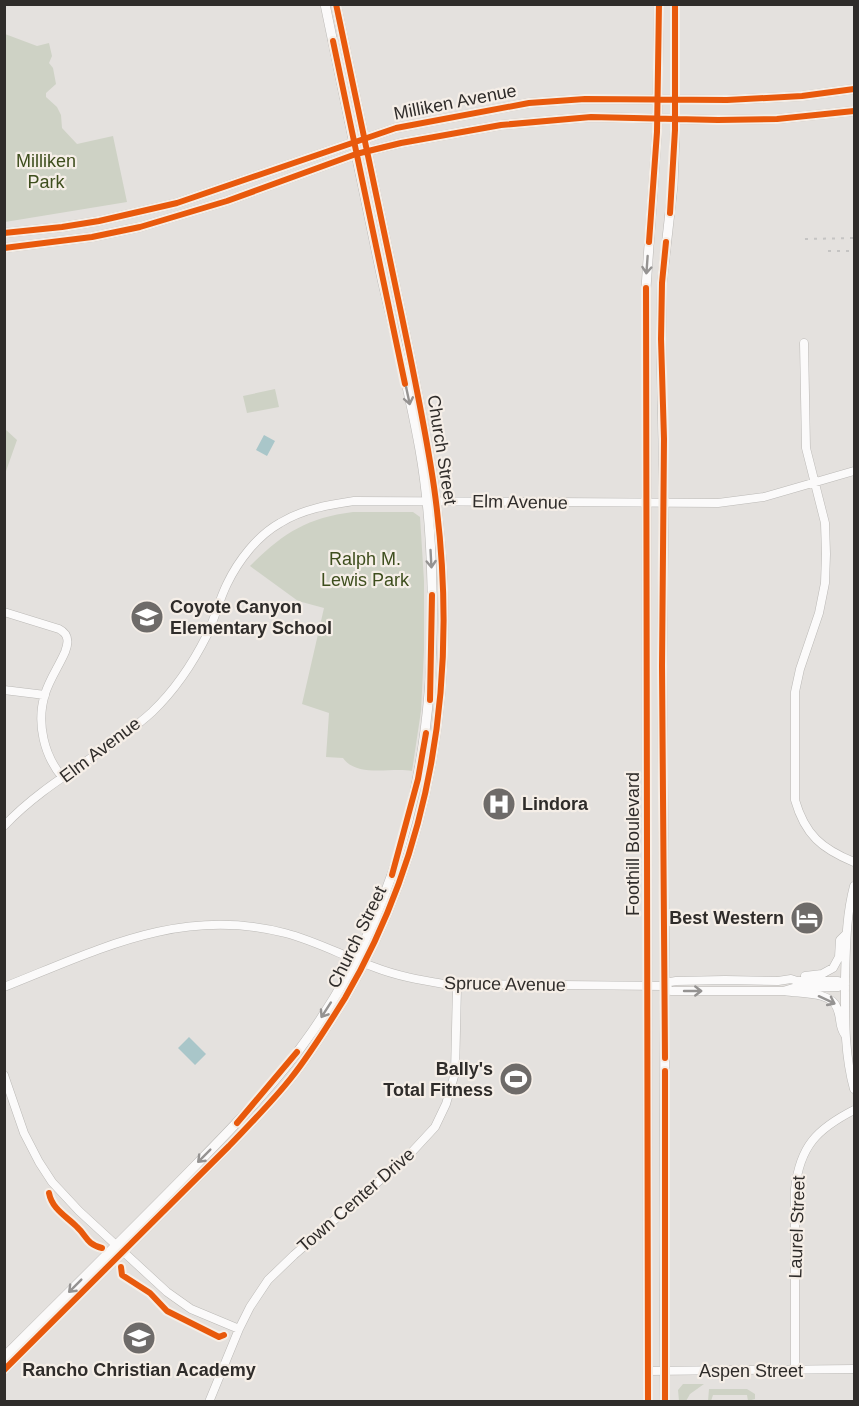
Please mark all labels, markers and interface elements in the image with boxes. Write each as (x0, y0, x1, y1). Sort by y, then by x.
street label: Milliken Avenue (392, 80, 518, 124)
park label: Milliken Park (16, 151, 76, 192)
one-way arrow (642, 254, 653, 274)
one-way arrow (403, 386, 414, 406)
street label: Church Street (423, 394, 461, 506)
street label: Elm Avenue (472, 491, 568, 513)
park label: Ralph M. Lewis Park (321, 549, 410, 590)
one-way arrow (425, 549, 436, 569)
place label: Coyote Canyon Elementary School (170, 597, 332, 638)
school or university icon: Coyote Canyon Elementary School (129, 599, 165, 635)
street label: Elm Avenue (56, 713, 144, 787)
street label: Foothill Boulevard (623, 772, 643, 916)
hospital icon: Lindora (481, 786, 517, 822)
place label: Lindora (522, 794, 589, 814)
street label: Church Street (324, 883, 390, 991)
hotel icon: Best Western (789, 900, 825, 936)
place label: Best Western (669, 908, 784, 928)
street label: Spruce Avenue (444, 973, 566, 995)
one-way arrow (683, 985, 703, 997)
one-way arrow (817, 995, 835, 1006)
one-way arrow (320, 1001, 332, 1018)
place label: Bally's Total Fitness (383, 1059, 493, 1100)
sports icon: Bally's Total Fitness (498, 1061, 534, 1097)
street label: Town Center Drive (294, 1144, 418, 1256)
one-way arrow (197, 1149, 212, 1164)
street label: Laurel Street (785, 1175, 809, 1279)
one-way arrow (67, 1279, 82, 1294)
school or university icon: Rancho Christian Academy (121, 1320, 157, 1356)
place label: Rancho Christian Academy (22, 1360, 256, 1380)
street label: Aspen Street (699, 1361, 803, 1381)

